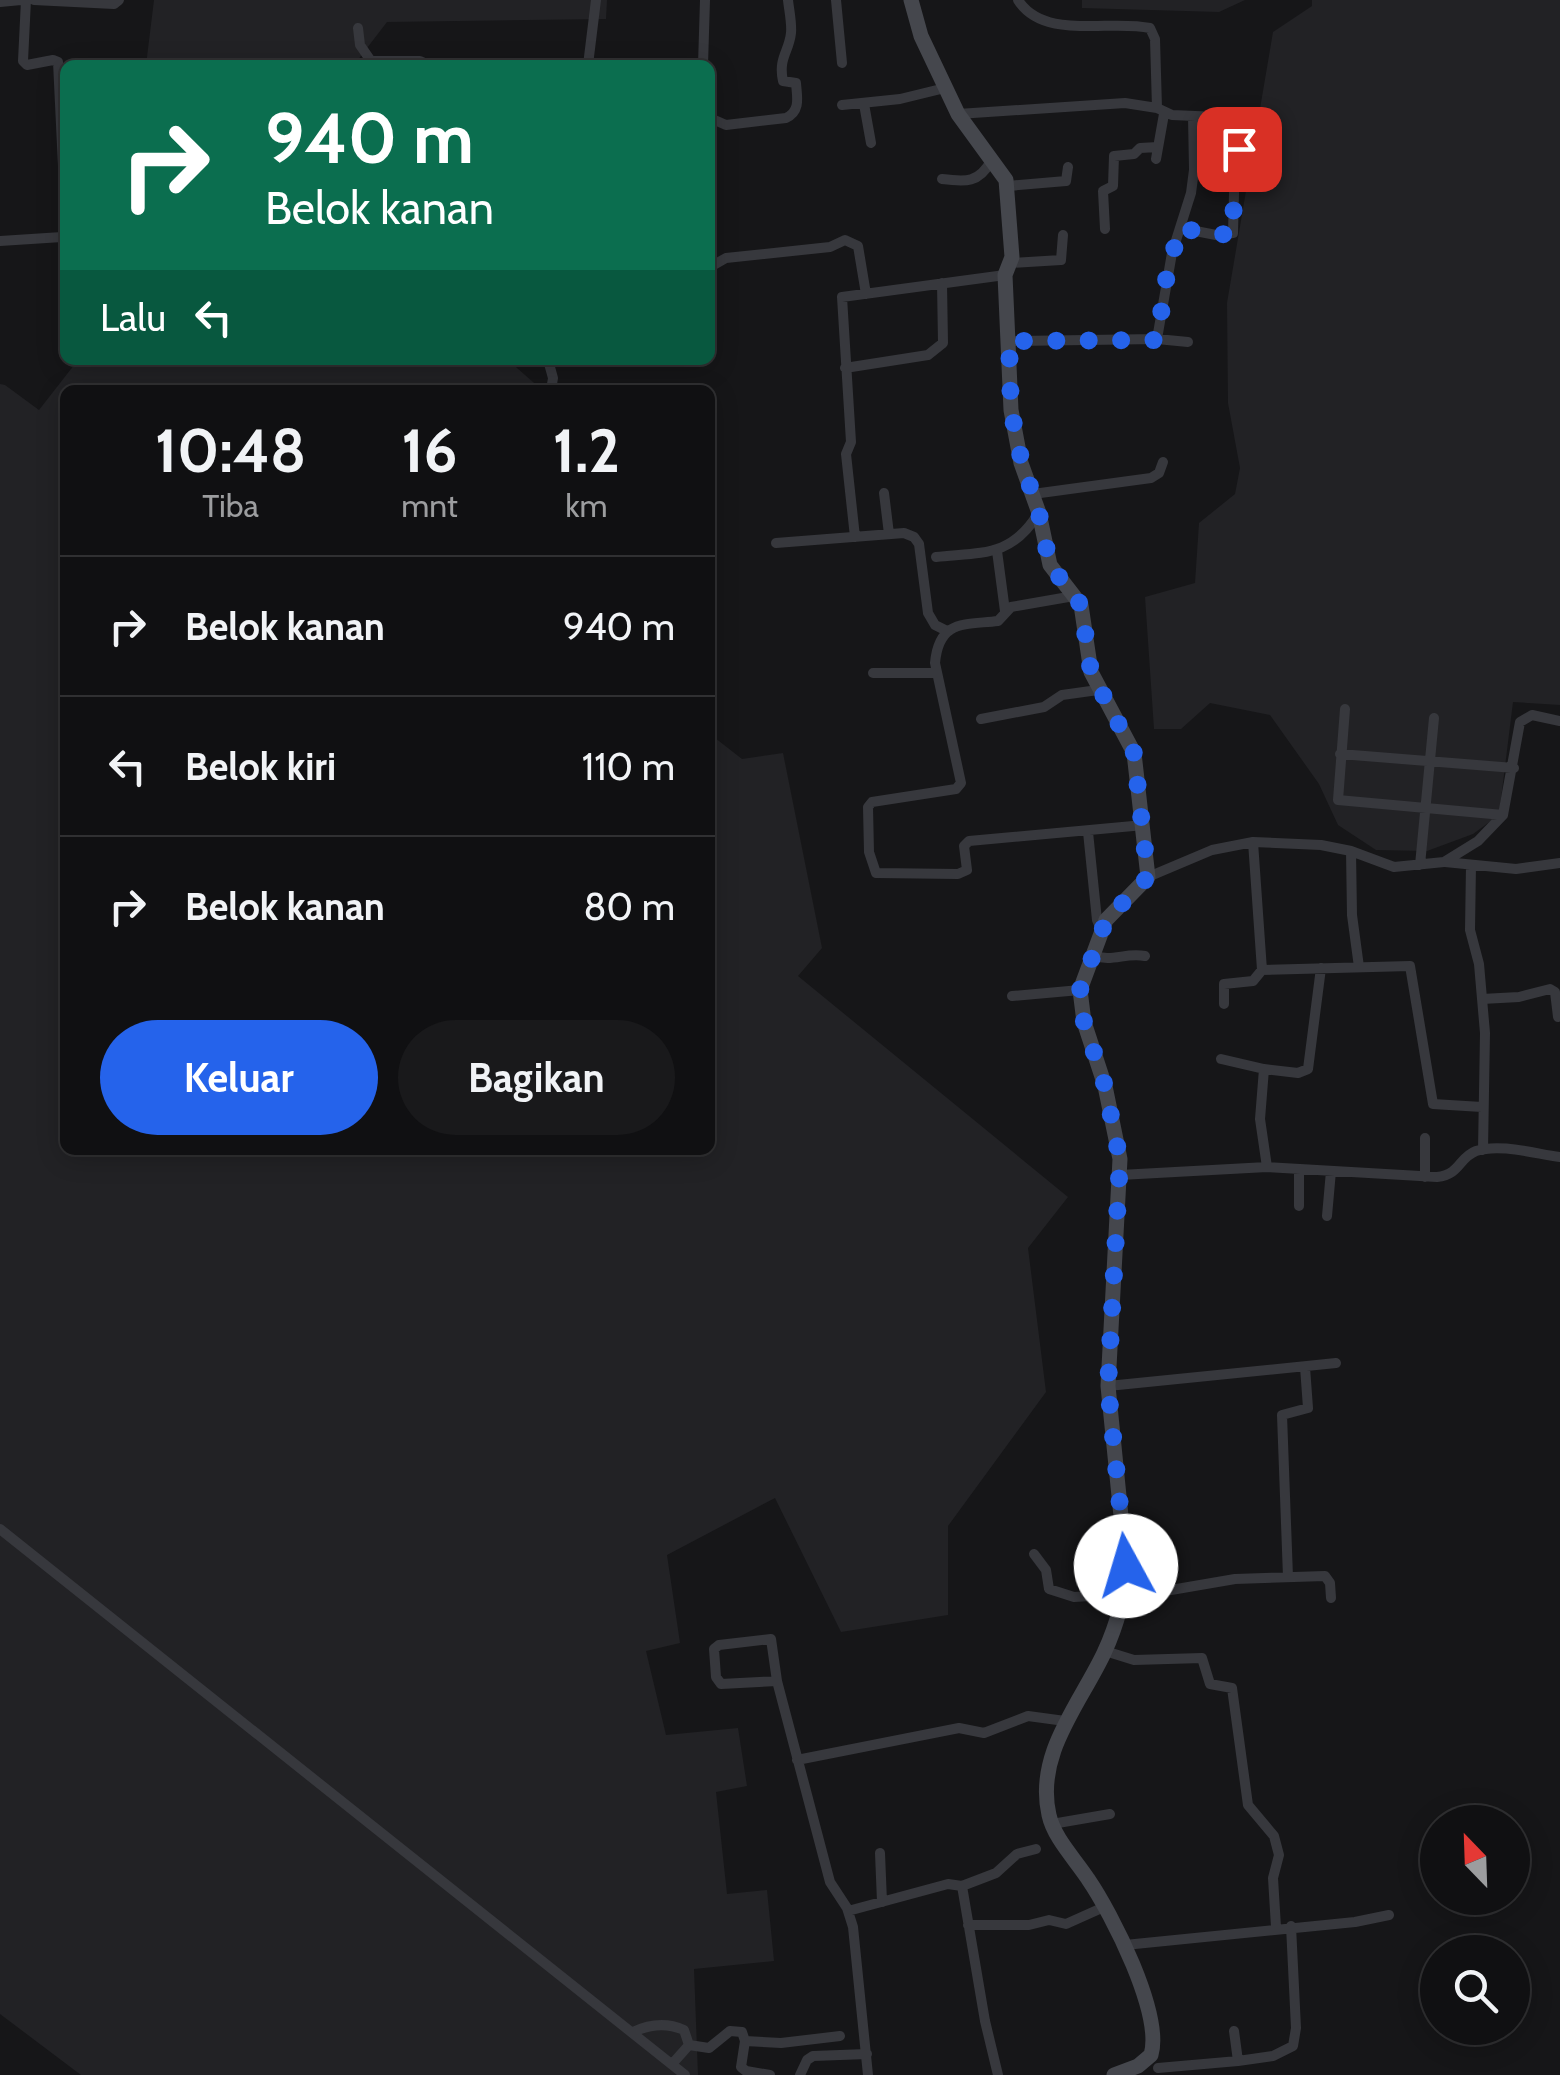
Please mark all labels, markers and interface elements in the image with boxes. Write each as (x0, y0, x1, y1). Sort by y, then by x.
text: 940 m (265, 95, 474, 181)
icon: right (100, 100, 230, 230)
pin (1197, 107, 1282, 192)
icon: arrive (1212, 122, 1267, 177)
text: Belok kanan (265, 181, 494, 235)
icon: left (186, 290, 241, 345)
text: Lalu (100, 294, 166, 341)
text: 10:48 (155, 414, 306, 487)
text: 16 (402, 414, 457, 487)
text: 1.2 (553, 414, 620, 487)
text: Tiba (202, 486, 259, 525)
text: mnt (401, 486, 458, 525)
text: km (565, 486, 608, 525)
icon: right (100, 599, 155, 654)
text: Belok kanan (185, 603, 385, 650)
text: 940 m (563, 603, 675, 650)
icon: left (100, 739, 155, 794)
text: Belok kiri (185, 743, 336, 790)
text: 110 m (582, 743, 675, 790)
icon: right (100, 879, 155, 934)
text: Belok kanan (185, 883, 385, 930)
text: 80 m (584, 883, 675, 930)
button: Keluar (100, 1020, 378, 1135)
button: Bagikan (398, 1020, 675, 1135)
position arrow (1074, 1514, 1178, 1618)
north arrow (1420, 1805, 1530, 1915)
map controls (1420, 1805, 1530, 2045)
button: search (1420, 1935, 1530, 2045)

